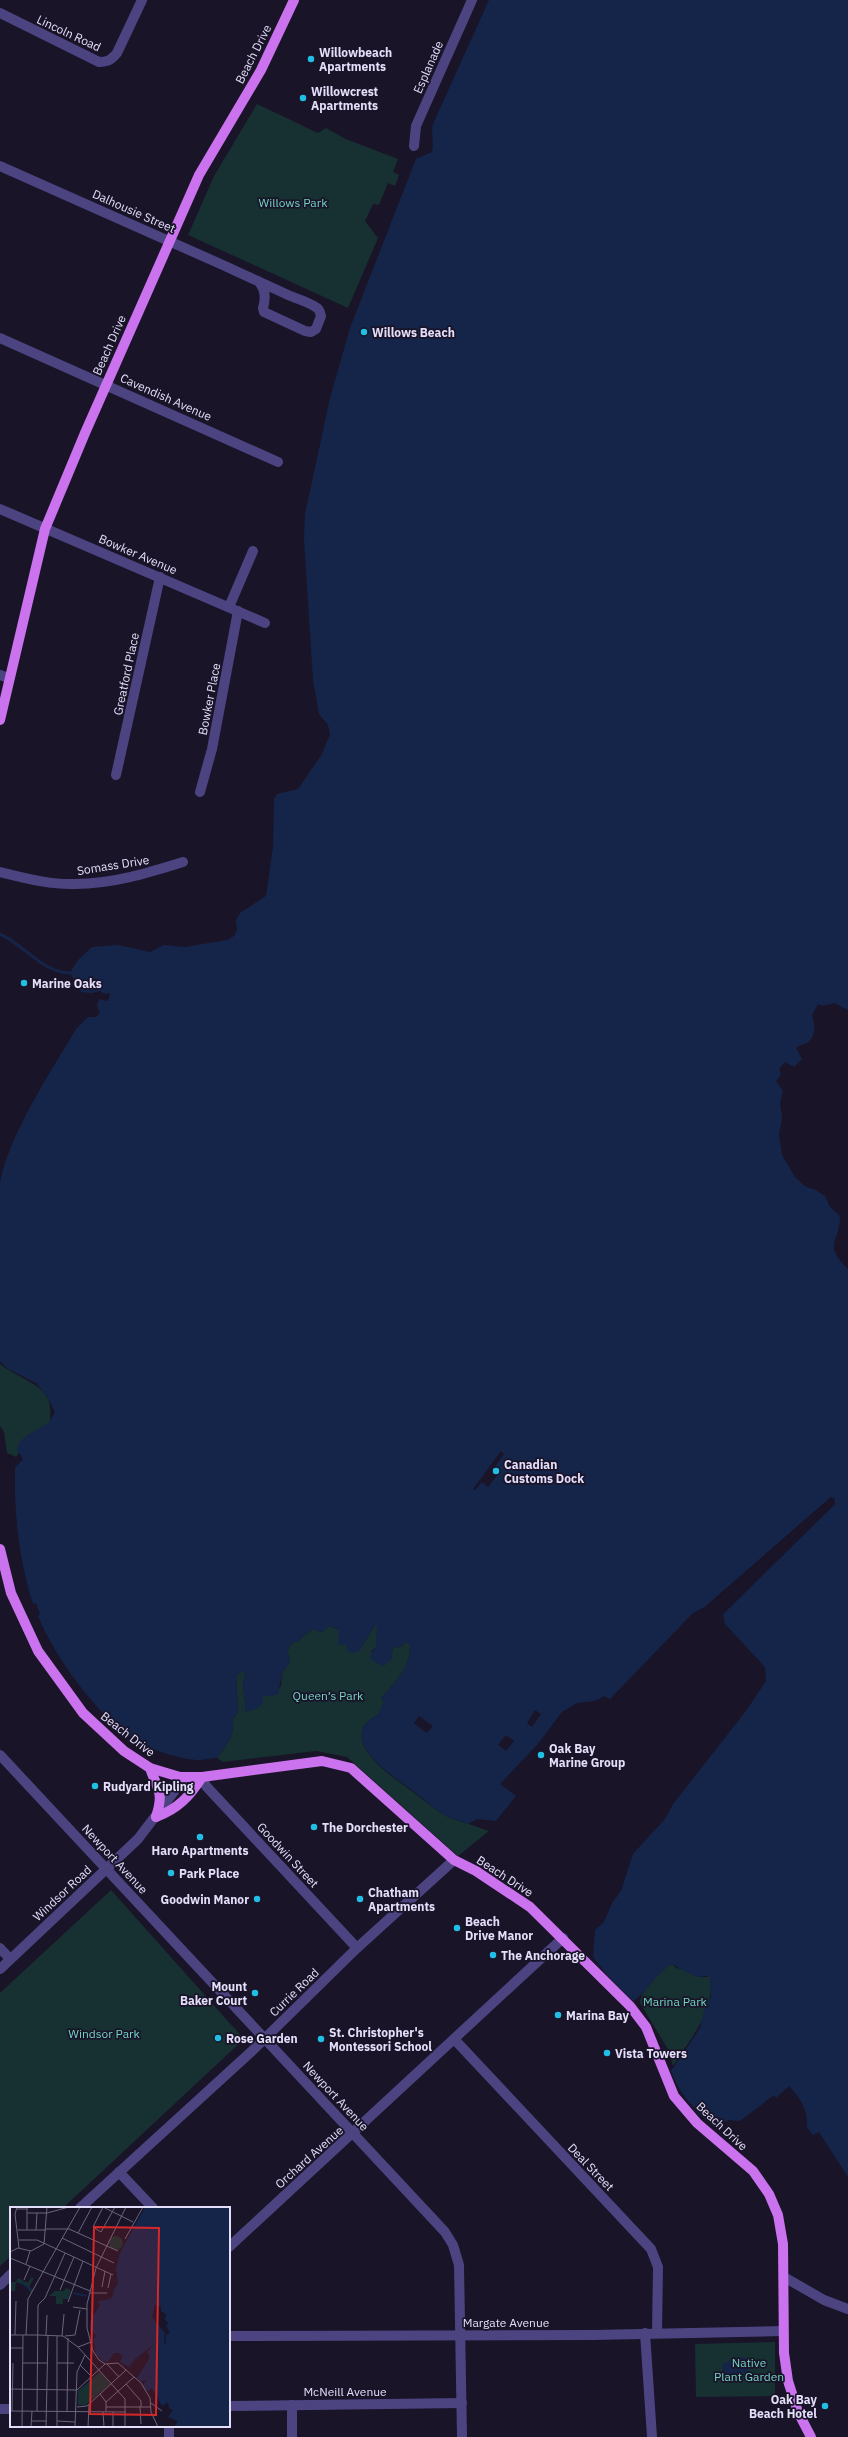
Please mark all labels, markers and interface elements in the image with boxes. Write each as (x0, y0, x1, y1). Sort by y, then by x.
street label: Lincoln Road (35, 12, 103, 54)
street label: Beach Drive (232, 22, 274, 86)
street label: Esplanade (410, 38, 446, 96)
place label: Willowbeach Apartments (319, 45, 392, 74)
marker: Willowbeach Apartments (306, 54, 316, 64)
place label: Willowcrest Apartments (311, 84, 379, 113)
marker: Willowcrest Apartments (298, 93, 308, 103)
street label: Dalhousie Street (90, 186, 178, 236)
park label: Willows Park (259, 195, 328, 210)
street label: Beach Drive (89, 312, 129, 377)
place label: Willows Beach (372, 325, 455, 340)
marker: Willows Beach (359, 327, 369, 337)
street label: Cavendish Avenue (118, 370, 214, 424)
street label: Bowker Avenue (97, 531, 180, 577)
street label: Greatford Place (110, 631, 142, 717)
street label: Bowker Place (195, 661, 223, 736)
street label: Somass Drive (76, 852, 151, 878)
place label: Marine Oaks (32, 976, 102, 991)
marker: Marine Oaks (19, 978, 29, 988)
place label: Canadian Customs Dock (504, 1457, 584, 1486)
marker: Canadian Customs Dock (491, 1466, 501, 1476)
park label: Queen’s Park (293, 1688, 364, 1703)
street label: Beach Drive (98, 1708, 158, 1760)
place label: Oak Bay Marine Group (549, 1741, 625, 1770)
marker: Oak Bay Marine Group (536, 1750, 546, 1760)
place label: Rudyard Kipling (103, 1779, 194, 1794)
marker: Rudyard Kipling (90, 1781, 100, 1791)
street label: Goodwin Street (254, 1819, 322, 1891)
place label: The Dorchester (322, 1820, 408, 1835)
street label: Newport Avenue (79, 1821, 151, 1897)
marker: The Dorchester (309, 1822, 319, 1832)
marker: Haro Apartments (195, 1832, 205, 1842)
place label: Haro Apartments (151, 1843, 249, 1858)
street label: Beach Drive (474, 1852, 536, 1900)
street label: Windsor Road (30, 1862, 94, 1924)
place label: Park Place (179, 1866, 240, 1881)
marker: Park Place (166, 1868, 176, 1878)
place label: Chatham Apartments (368, 1885, 435, 1914)
place label: Goodwin Manor (161, 1892, 249, 1907)
marker: Goodwin Manor (252, 1894, 262, 1904)
marker: Chatham Apartments (355, 1894, 365, 1904)
place label: Beach Drive Manor (465, 1914, 533, 1943)
marker: Beach Drive Manor (452, 1923, 462, 1933)
place label: The Anchorage (501, 1948, 585, 1963)
marker: The Anchorage (488, 1950, 498, 1960)
street label: Currie Road (266, 1965, 322, 2019)
place label: Mount Baker Court (180, 1979, 247, 2008)
marker: Mount Baker Court (250, 1988, 260, 1998)
park label: Marina Park (643, 1994, 708, 2009)
place label: Marina Bay (566, 2008, 629, 2023)
marker: Marina Bay (553, 2010, 563, 2020)
place label: St. Christopher's Montessori School (329, 2025, 432, 2054)
park label: Windsor Park (68, 2026, 140, 2041)
place label: Rose Garden (226, 2031, 298, 2046)
marker: Rose Garden (213, 2033, 223, 2043)
marker: St. Christopher's Montessori School (316, 2034, 326, 2044)
place label: Vista Towers (615, 2046, 687, 2061)
marker: Vista Towers (602, 2048, 612, 2058)
street label: Newport Avenue (300, 2058, 372, 2134)
street label: Beach Drive (693, 2099, 751, 2154)
street label: Orchard Avenue (272, 2122, 346, 2191)
street label: Deal Street (565, 2140, 617, 2194)
inset map (10, 2207, 230, 2427)
street label: Margate Avenue (463, 2315, 550, 2330)
park label: Native Plant Garden (714, 2355, 784, 2384)
street label: McNeill Avenue (303, 2384, 387, 2399)
place label: Oak Bay Beach Hotel (749, 2392, 818, 2421)
marker: Oak Bay Beach Hotel (820, 2401, 830, 2411)

